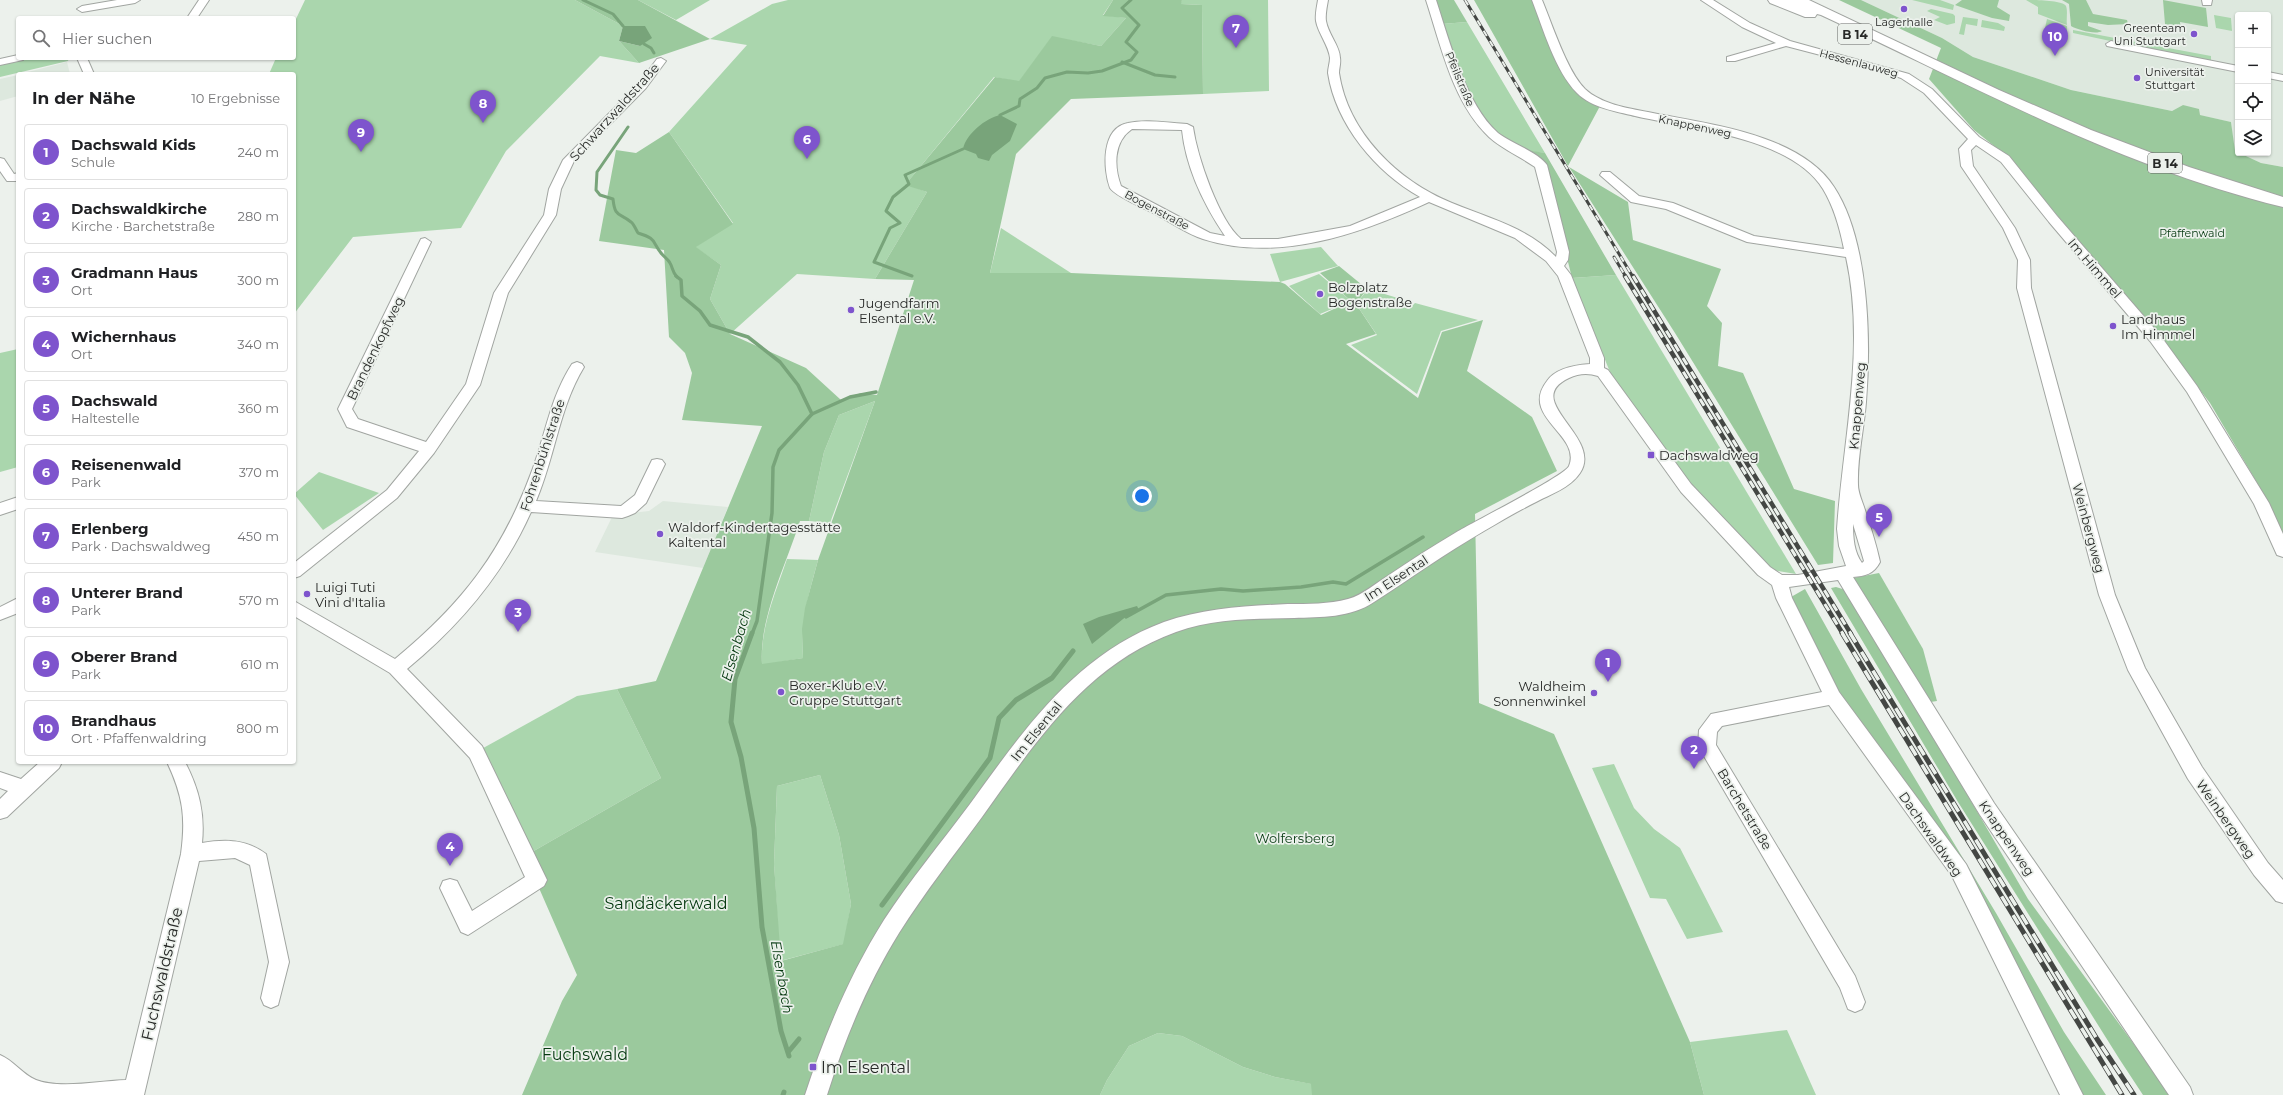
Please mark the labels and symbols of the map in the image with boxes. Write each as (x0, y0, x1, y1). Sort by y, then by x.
marker: Lagerhalle (1899, 4, 1909, 14)
pin: 7 (1223, 15, 1249, 48)
place label: Lagerhalle (1875, 15, 1933, 29)
place label: Greenteam Uni Stuttgart (2114, 21, 2187, 48)
pin: 10 (2042, 23, 2068, 56)
road number: B 14 (1838, 24, 1872, 44)
marker: Greenteam Uni Stuttgart (2189, 29, 2199, 39)
street label: Hessenlauweg (1818, 46, 1900, 80)
street label: Pfeilstraße (1442, 49, 1478, 109)
street label: Schwarzwaldstraße (566, 60, 662, 164)
place label: Universität Stuttgart (2145, 65, 2205, 92)
marker: Universität Stuttgart (2132, 73, 2142, 83)
pin: 8 (470, 90, 496, 123)
street label: Knappenweg (1657, 111, 1733, 141)
pin: 9 (348, 119, 374, 152)
pin: 6 (794, 126, 820, 159)
road number: B 14 (2148, 153, 2182, 173)
street label: Bogenstraße (1122, 187, 1192, 233)
park label: Pfaffenwald (2159, 226, 2225, 240)
street label: Im Himmel (2065, 235, 2125, 301)
place label: Bolzplatz Bogenstraße (1328, 279, 1412, 310)
marker: Bolzplatz Bogenstraße (1315, 289, 1325, 299)
street label: Brandenkopfweg (343, 294, 407, 402)
place label: Jugendfarm Elsental e.V. (858, 295, 939, 326)
marker: Jugendfarm Elsental e.V. (846, 305, 856, 315)
place label: Landhaus Im Himmel (2121, 311, 2195, 342)
marker: Landhaus Im Himmel (2108, 321, 2118, 331)
street label: Knappenweg (1845, 362, 1869, 450)
street label: Fohrenbühlstraße (516, 397, 568, 513)
place label: Dachswaldweg (1659, 447, 1759, 463)
marker: Dachswaldweg (1646, 450, 1656, 460)
street label: Weinbergweg (2069, 481, 2109, 575)
your location (1132, 486, 1152, 506)
pin: 5 (1866, 504, 1892, 537)
place label: Waldorf-Kindertagesstätte Kaltental (668, 519, 841, 550)
marker: Waldorf-Kindertagesstätte Kaltental (655, 529, 665, 539)
street label: Im Elsental (1361, 552, 1431, 604)
place label: Luigi Tuti Vini d'Italia (315, 579, 386, 610)
marker: Luigi Tuti Vini d'Italia (302, 589, 312, 599)
pin: 3 (505, 599, 531, 632)
water label: Elsenbach (717, 607, 755, 683)
pin: 1 (1595, 649, 1621, 682)
place label: Boxer-Klub e.V. Gruppe Stuttgart (789, 677, 901, 708)
place label: Waldheim Sonnenwinkel (1493, 678, 1586, 709)
marker: Boxer-Klub e.V. Gruppe Stuttgart (776, 687, 786, 697)
marker: Waldheim Sonnenwinkel (1589, 688, 1599, 698)
street label: Im Elsental (1007, 698, 1065, 764)
pin: 2 (1681, 736, 1707, 769)
street label: Barchetstraße (1714, 765, 1776, 853)
street label: Weinbergweg (2193, 777, 2259, 861)
street label: Dachswaldweg (1896, 789, 1966, 879)
street label: Knappenweg (1976, 797, 2038, 879)
park label: Wolfersberg (1255, 830, 1335, 846)
pin: 4 (437, 833, 463, 866)
park label: Sandäckerwald (604, 894, 728, 913)
street label: Fuchswaldstraße (137, 906, 187, 1042)
water label: Elsenbach (767, 939, 797, 1015)
park label: Fuchswald (542, 1045, 628, 1064)
place label: Im Elsental (821, 1058, 910, 1077)
marker: Im Elsental (808, 1062, 818, 1072)

